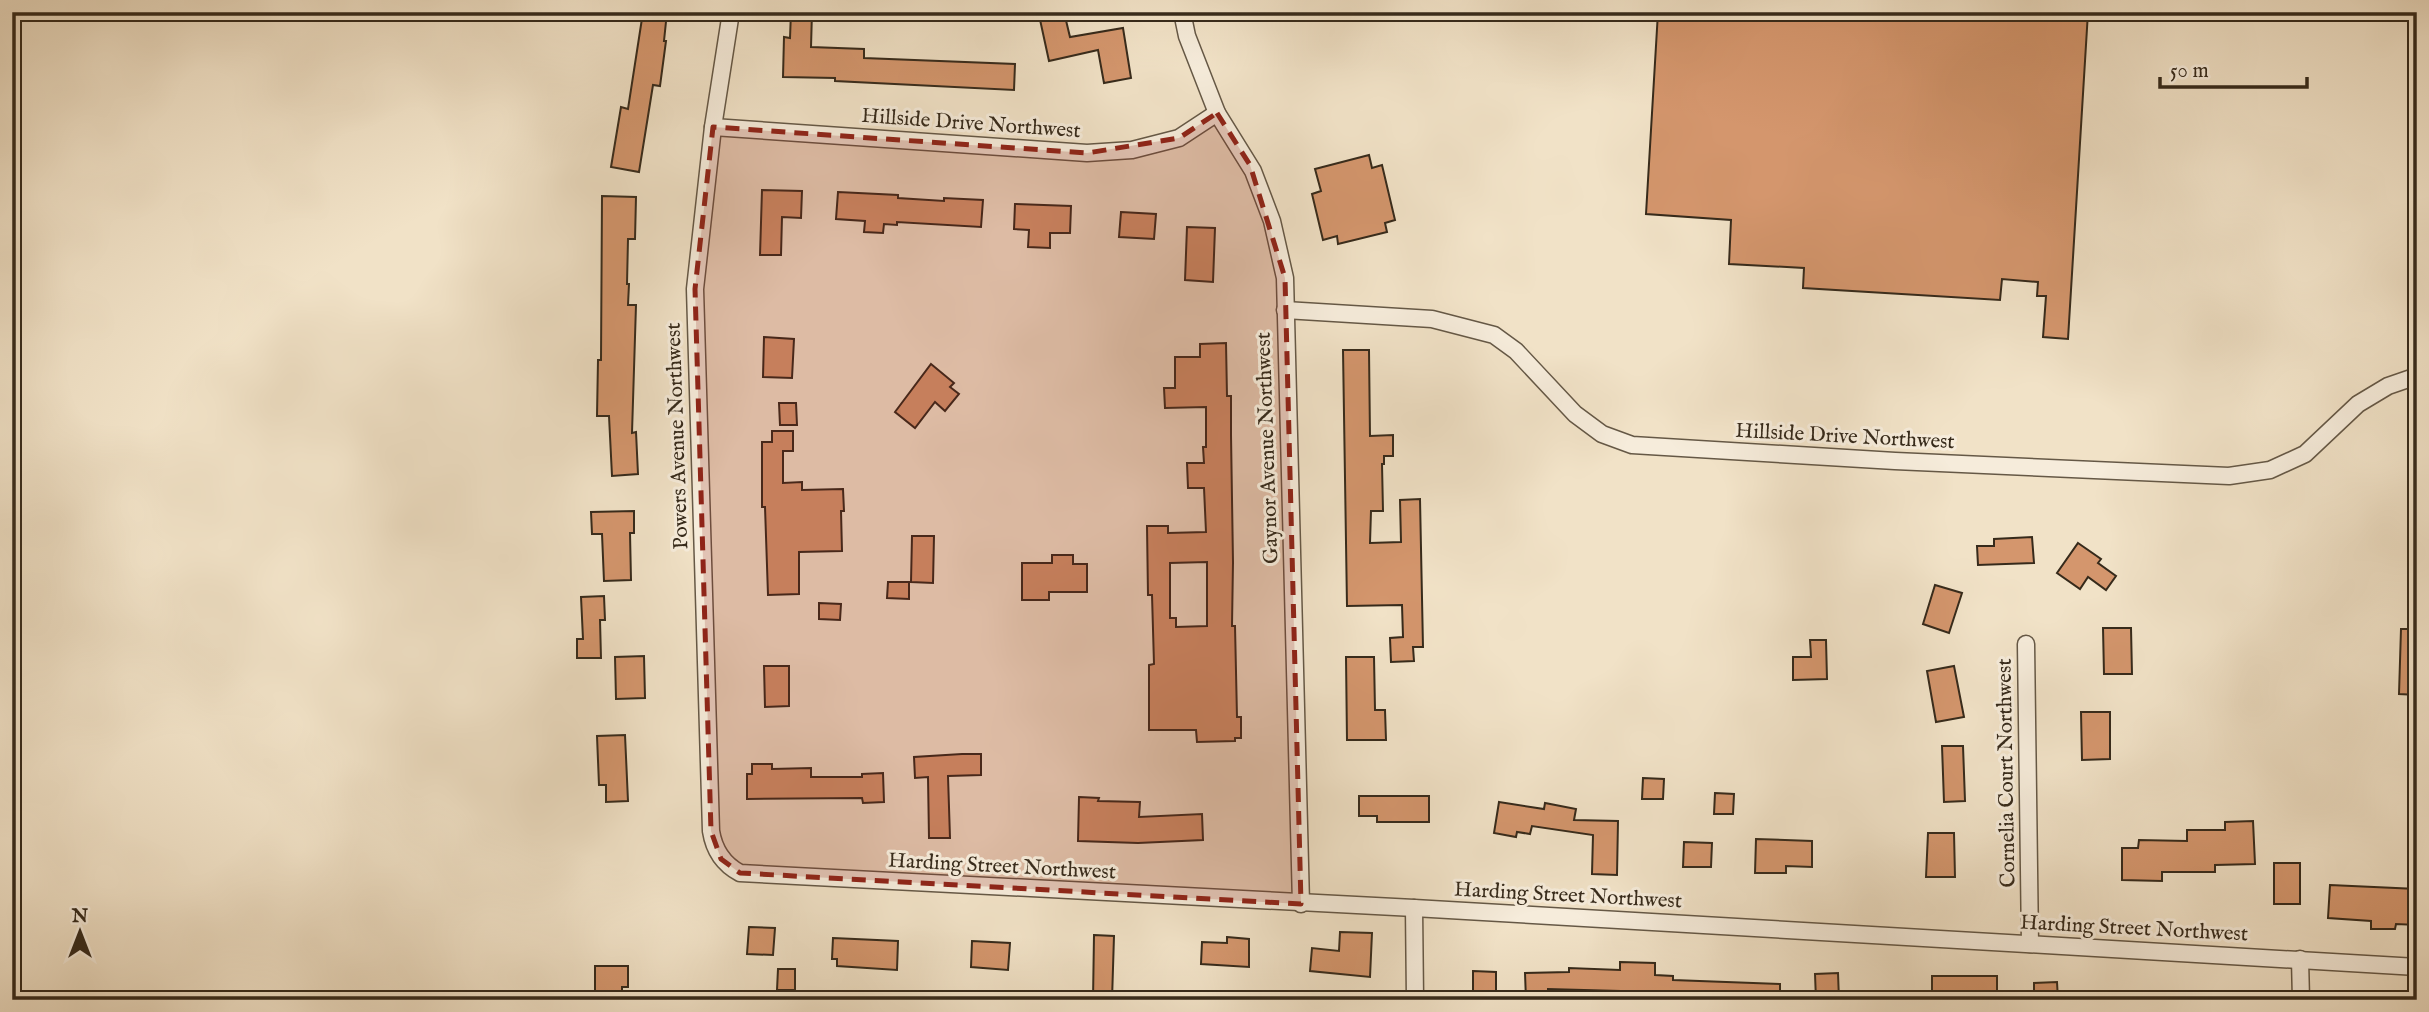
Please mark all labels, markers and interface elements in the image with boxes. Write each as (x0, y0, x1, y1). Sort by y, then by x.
scale bar (2160, 46, 2306, 90)
text: 50 m (2170, 58, 2209, 85)
street label: Hillside Drive Northwest (861, 103, 1081, 145)
street label: Powers Avenue Northwest (661, 322, 695, 550)
street label: Gaynor Avenue Northwest (1250, 332, 1286, 564)
street label: Hillside Drive Northwest (1735, 418, 1955, 456)
street label: Cornelia Court Northwest (1992, 658, 2022, 888)
street label: Harding Street Northwest (887, 848, 1117, 886)
street label: Harding Street Northwest (1453, 877, 1683, 915)
north arrow (46, 897, 116, 967)
text: N (71, 905, 89, 929)
street label: Harding Street Northwest (2019, 910, 2249, 948)

